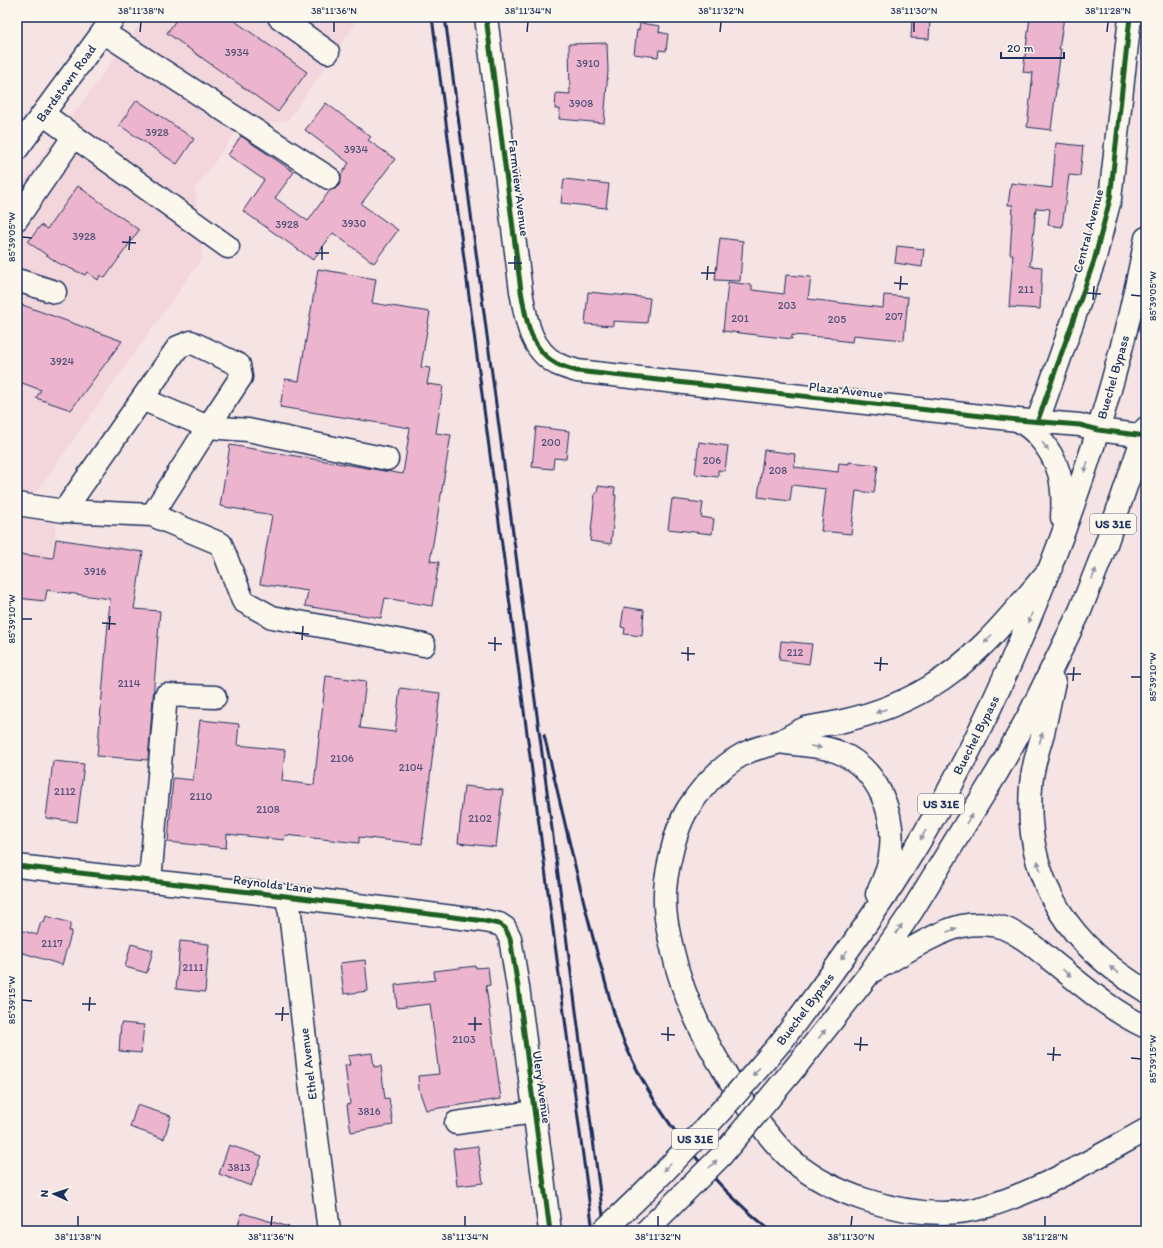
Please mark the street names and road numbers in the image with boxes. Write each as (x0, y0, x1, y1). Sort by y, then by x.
street label: Bardstown Road (33, 41, 99, 125)
street label: Farmview Avenue (506, 139, 532, 237)
street label: Central Avenue (1070, 187, 1106, 275)
street label: Buechel Bypass (1094, 333, 1132, 421)
street label: Plaza Avenue (808, 379, 884, 401)
road number: US 31E (1090, 514, 1136, 534)
street label: Buechel Bypass (950, 693, 1002, 777)
road number: US 31E (918, 794, 964, 814)
street label: Reynolds Lane (232, 872, 314, 896)
street label: Buechel Bypass (773, 970, 837, 1048)
street label: Ethel Avenue (296, 1027, 320, 1101)
street label: Ulery Avenue (529, 1050, 555, 1124)
road number: US 31E (672, 1129, 718, 1149)

